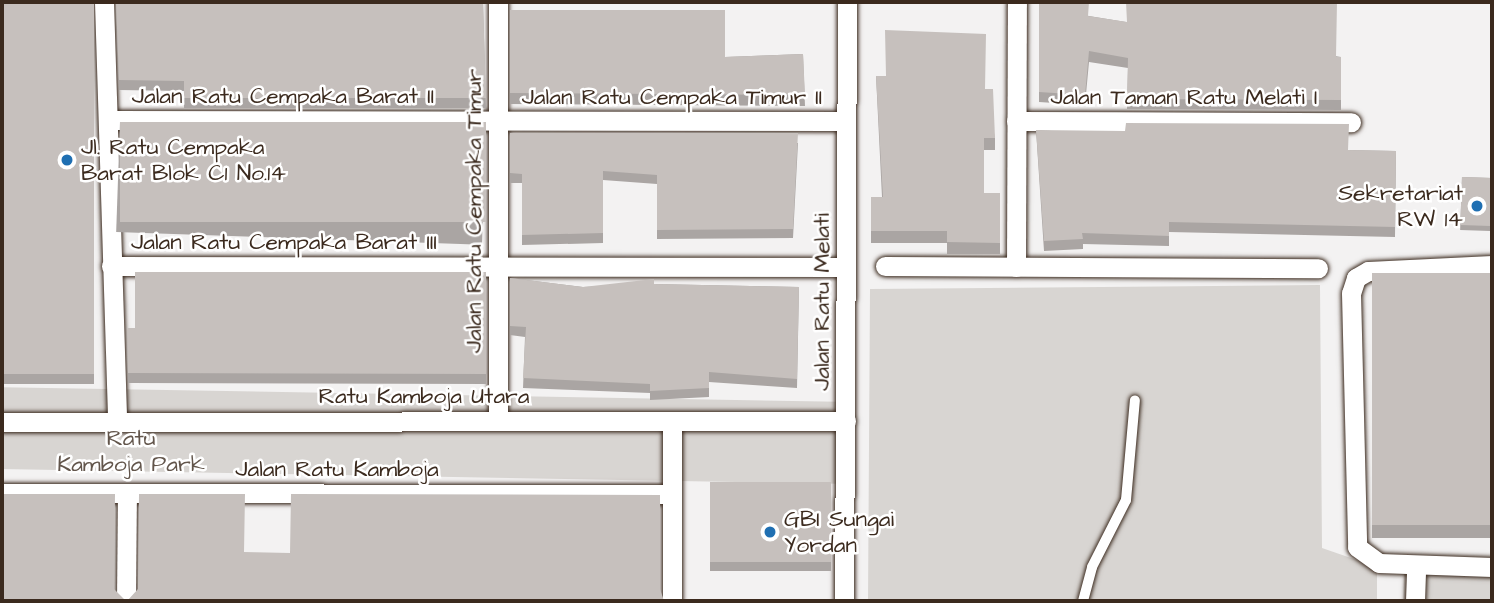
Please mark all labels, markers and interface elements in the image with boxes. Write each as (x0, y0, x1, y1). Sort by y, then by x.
street label: Jalan Ratu Cempaka Timur (460, 69, 488, 353)
street label: Jalan Ratu Cempaka Barat II (132, 82, 434, 110)
street label: Jalan Ratu Cempaka Timur II (522, 83, 822, 111)
street label: Jalan Taman Ratu Melati I (1051, 83, 1317, 111)
place label: Jl. Ratu Cempaka Barat Blok C1 No.14 (81, 133, 286, 187)
marker: Jl. Ratu Cempaka Barat Blok C1 No.14 (59, 152, 75, 168)
place label: Sekretariat RW 14 (1338, 179, 1463, 233)
marker: Sekretariat RW 14 (1469, 198, 1485, 214)
street label: Jalan Ratu Melati (808, 213, 836, 391)
street label: Jalan Ratu Cempaka Barat III (131, 228, 437, 256)
street label: Ratu Kamboja Utara (319, 382, 529, 410)
park label: Ratu Kamboja Park (57, 424, 205, 478)
street label: Jalan Ratu Kamboja (235, 455, 439, 483)
place label: GBI Sungai Yordan (784, 505, 894, 559)
marker: GBI Sungai Yordan (762, 524, 778, 540)

